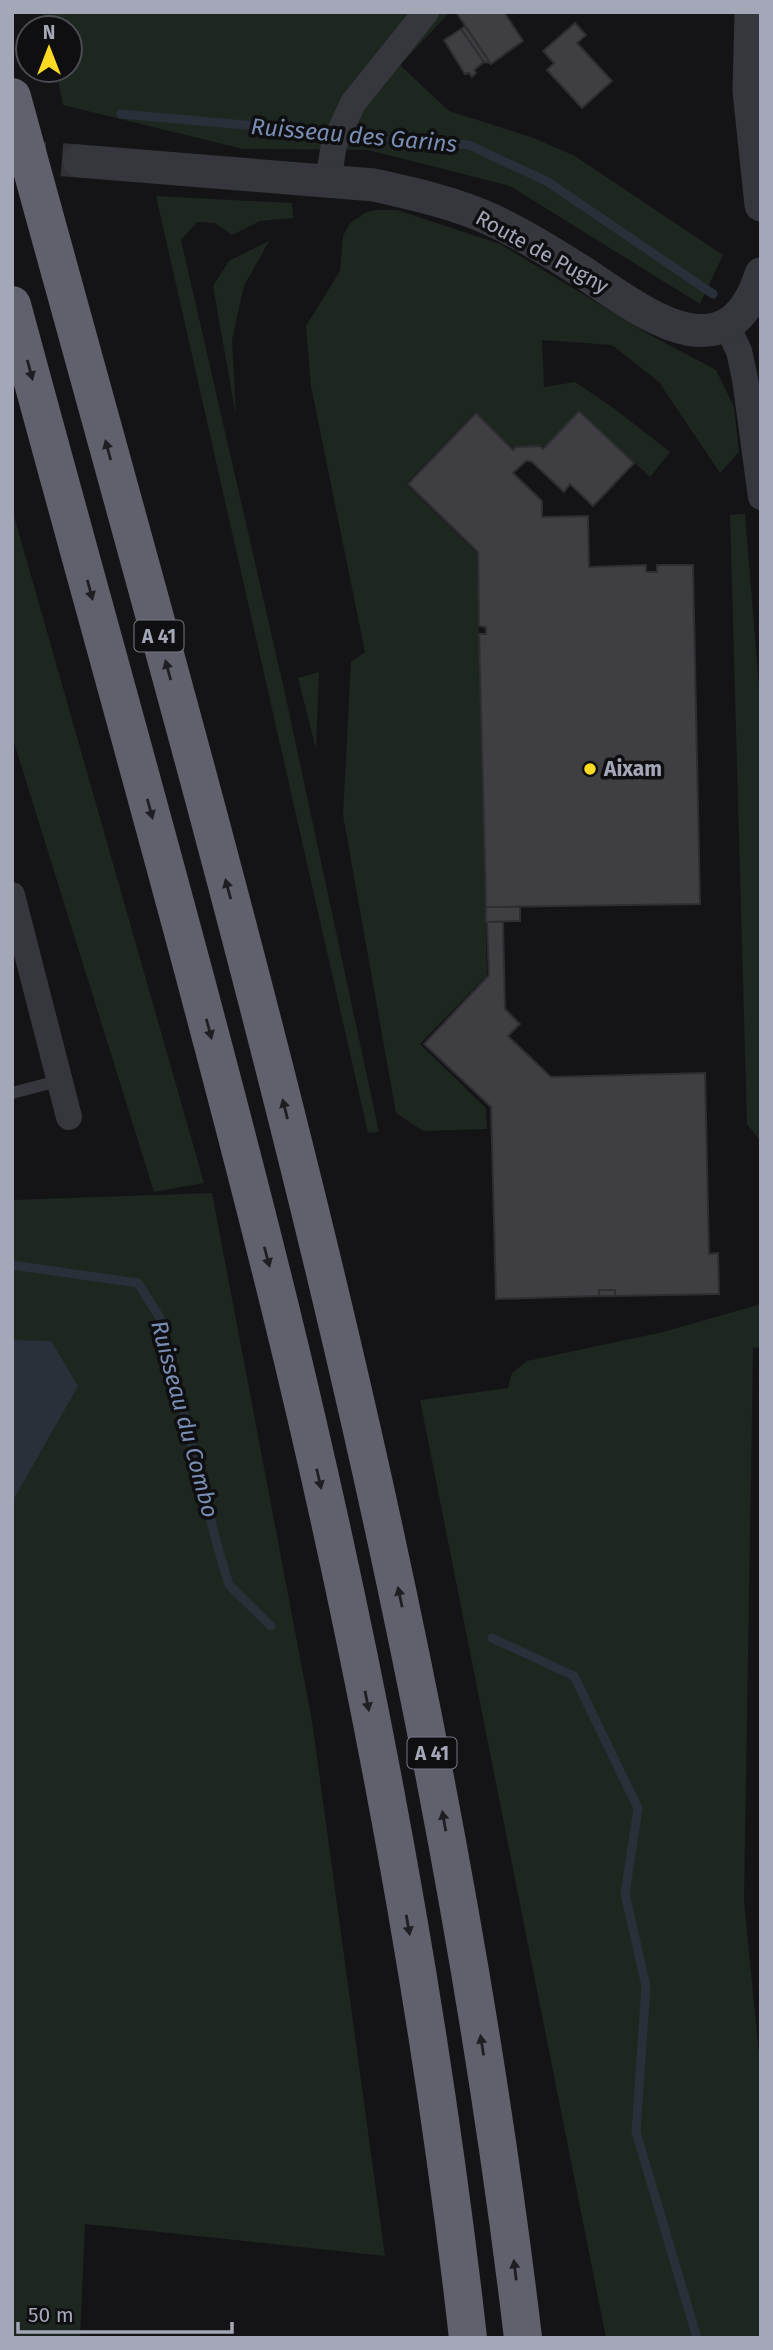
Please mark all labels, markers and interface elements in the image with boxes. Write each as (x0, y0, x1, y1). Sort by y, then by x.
north arrow (14, 14, 84, 84)
text: N (43, 21, 55, 44)
water label: Ruisseau des Garins (250, 112, 459, 158)
street label: Route de Pugny (471, 205, 614, 300)
one-way arrow (25, 360, 36, 382)
one-way arrow (103, 439, 113, 460)
one-way arrow (85, 579, 96, 601)
road number: A 41 (134, 621, 184, 652)
one-way arrow (162, 659, 173, 681)
place label: Aixam (603, 756, 662, 782)
marker: Aixam (582, 761, 598, 777)
one-way arrow (145, 799, 155, 820)
one-way arrow (222, 878, 233, 900)
one-way arrow (204, 1018, 215, 1040)
one-way arrow (279, 1098, 290, 1120)
one-way arrow (262, 1246, 273, 1268)
water label: Ruisseau du Combo (145, 1317, 225, 1521)
one-way arrow (314, 1468, 325, 1490)
one-way arrow (394, 1586, 405, 1608)
one-way arrow (361, 1690, 372, 1712)
road number: A 41 (408, 1737, 457, 1768)
one-way arrow (438, 1810, 449, 1832)
one-way arrow (403, 1914, 414, 1936)
one-way arrow (476, 2034, 487, 2056)
one-way arrow (510, 2259, 521, 2281)
scale bar (18, 2290, 231, 2334)
text: 50 m (28, 2302, 74, 2328)

